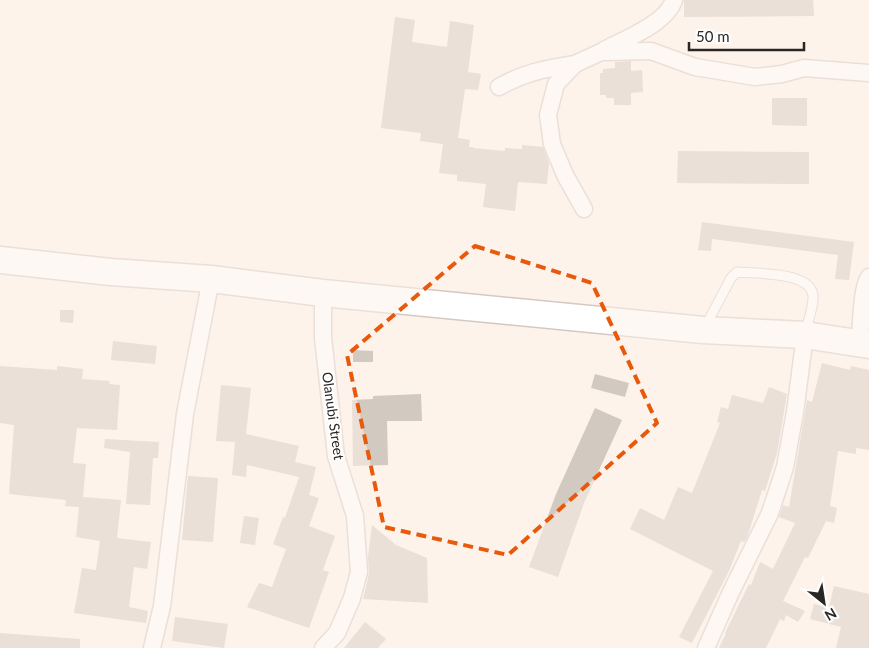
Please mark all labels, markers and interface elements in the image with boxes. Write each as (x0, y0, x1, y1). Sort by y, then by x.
scale bar (689, 20, 804, 52)
text: 50 m (696, 27, 730, 45)
street label: Olanubi Street (319, 371, 348, 461)
north arrow (799, 578, 849, 628)
text: N (822, 605, 840, 625)

